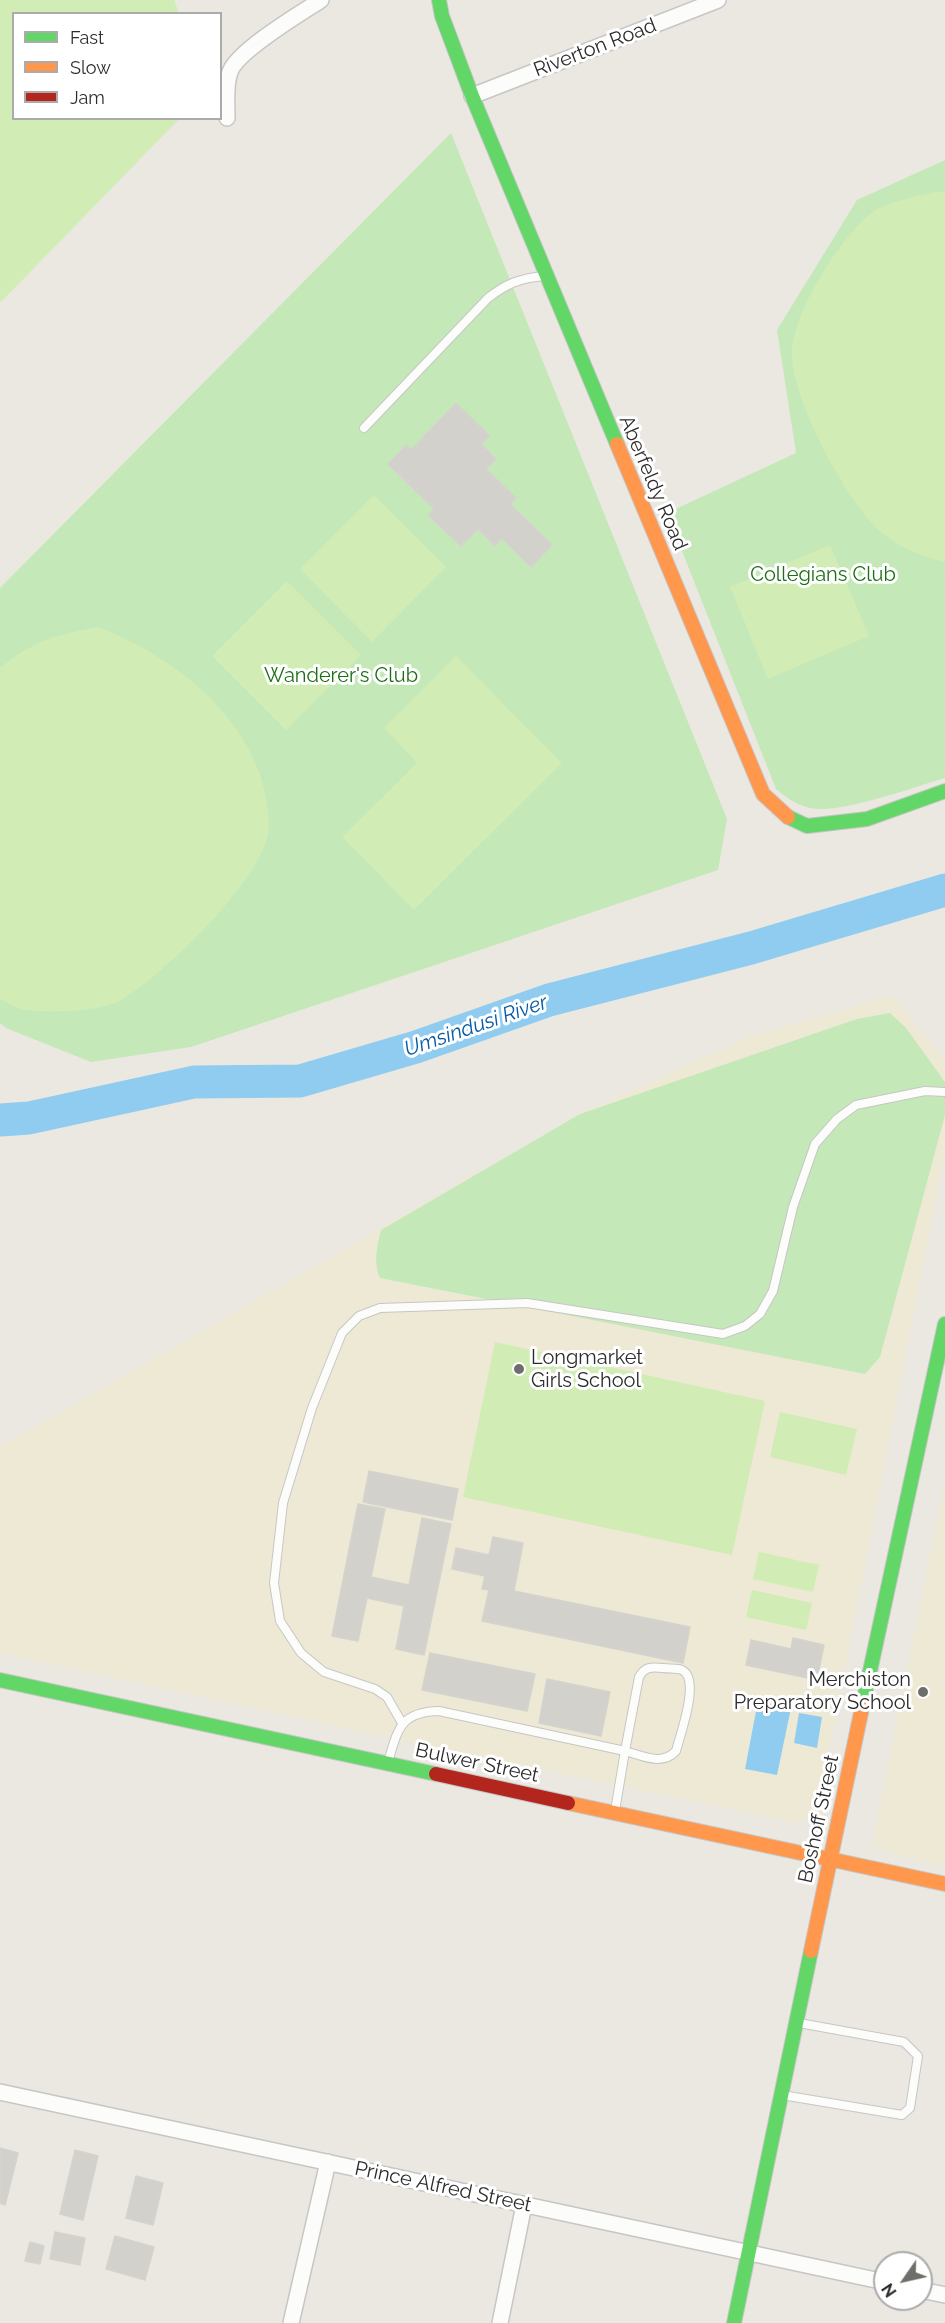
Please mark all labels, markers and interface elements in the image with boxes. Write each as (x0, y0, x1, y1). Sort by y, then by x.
legend (12, 12, 222, 120)
street label: Riverton Road (530, 14, 660, 82)
text: Fast (70, 27, 104, 48)
text: Slow (70, 57, 111, 78)
text: Jam (70, 87, 105, 108)
street label: Aberfeldy Road (614, 412, 692, 554)
park label: Collegians Club (750, 563, 896, 587)
park label: Wanderer's Club (264, 664, 418, 688)
water label: Umsindusi River (401, 990, 551, 1062)
place label: Longmarket Girls School (531, 1346, 643, 1393)
marker: Longmarket Girls School (512, 1362, 526, 1376)
place label: Merchiston Preparatory School (734, 1668, 911, 1715)
marker: Merchiston Preparatory School (916, 1685, 930, 1699)
street label: Bulwer Street (413, 1738, 541, 1788)
street label: Boshoff Street (794, 1753, 844, 1885)
street label: Prince Alfred Street (352, 2157, 534, 2217)
north arrow (873, 2251, 933, 2311)
text: N (878, 2280, 901, 2301)

